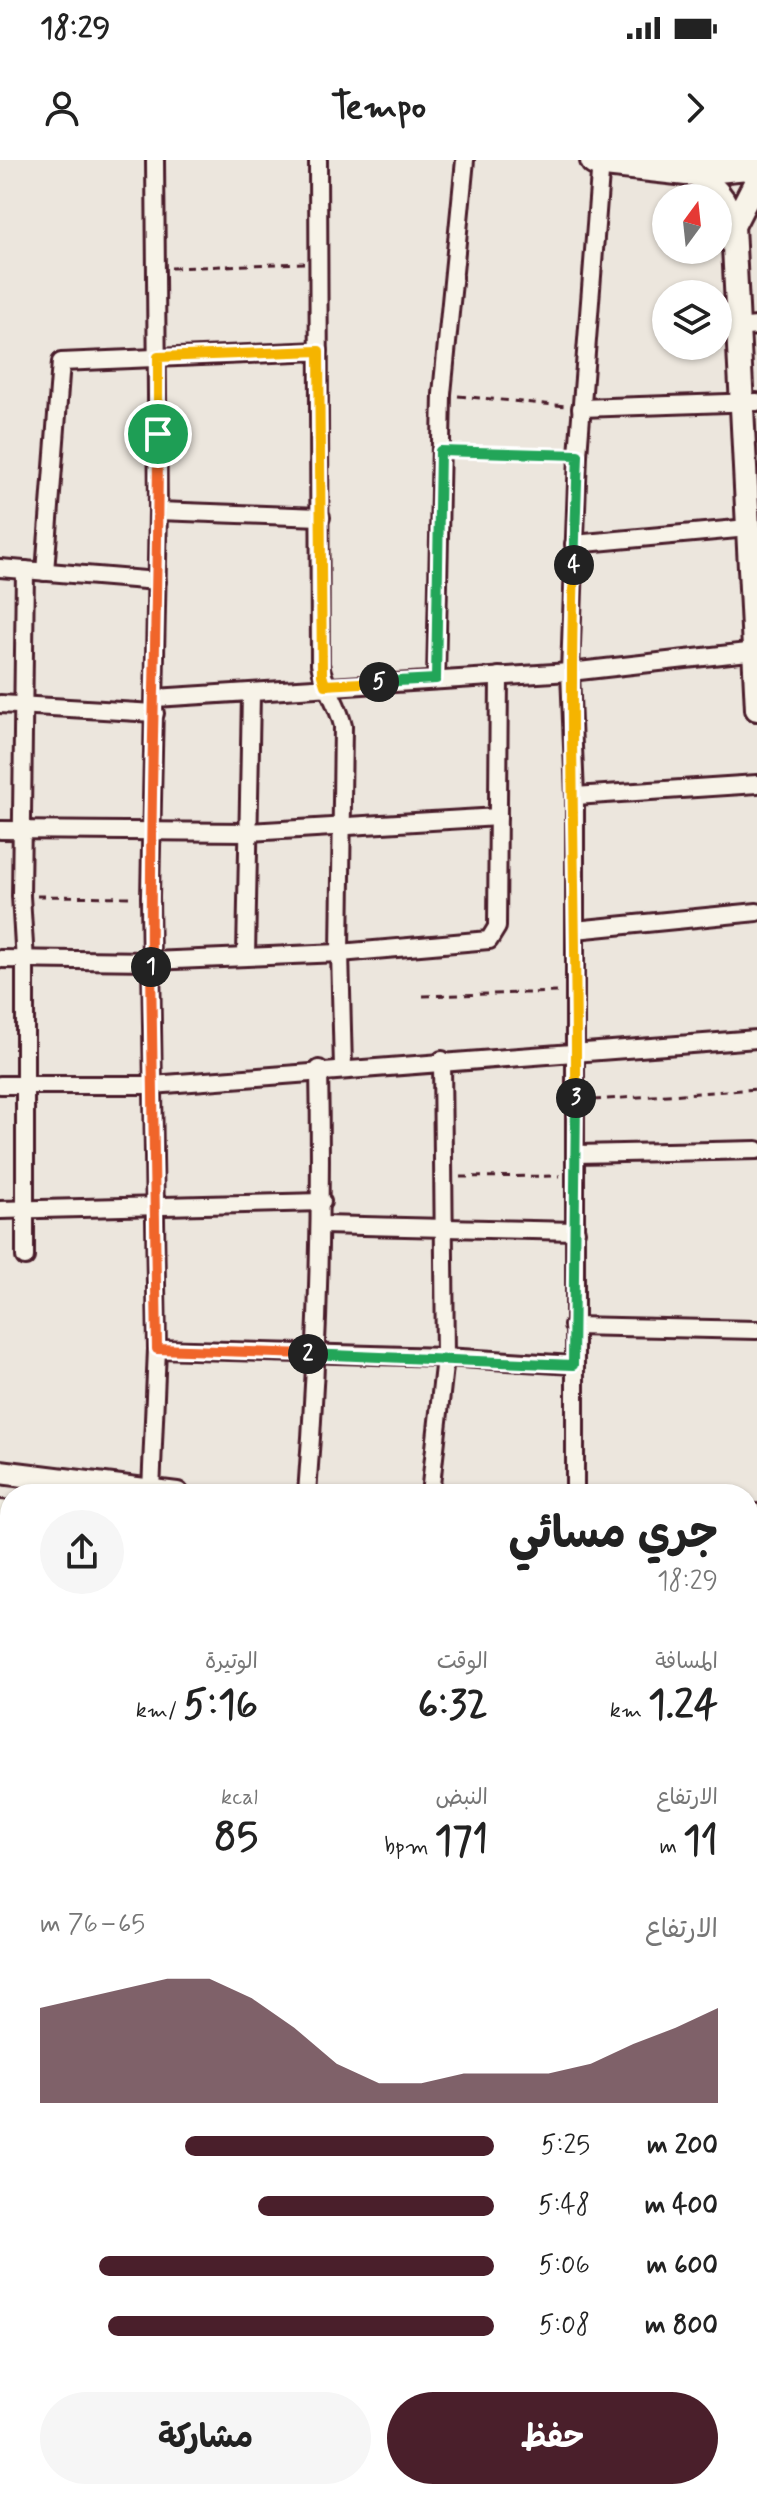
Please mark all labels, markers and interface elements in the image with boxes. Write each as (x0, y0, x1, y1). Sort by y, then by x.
text: 18:29 (40, 9, 110, 48)
text: Tempo (331, 85, 426, 132)
icon: person (40, 86, 84, 130)
icon: forward (673, 86, 717, 130)
north arrow (652, 184, 732, 264)
map controls (652, 184, 732, 360)
button: layers (652, 280, 732, 360)
pin (124, 400, 192, 468)
icon: arrive (136, 412, 180, 456)
pin: 4 (554, 545, 594, 585)
text: 4 (568, 551, 580, 579)
pin: 5 (359, 662, 399, 702)
text: 5 (372, 668, 386, 696)
pin: 1 (131, 947, 171, 987)
text: 1 (146, 953, 156, 981)
pin: 3 (556, 1078, 596, 1118)
text: 3 (571, 1084, 581, 1112)
pin: 2 (288, 1334, 328, 1374)
text: 2 (303, 1340, 313, 1368)
text: جري مسائي (508, 1506, 718, 1564)
button: share (40, 1510, 124, 1594)
text: 18:29 (657, 1565, 718, 1599)
text: الوتيرة (205, 1648, 258, 1676)
text: الوقت (437, 1648, 488, 1676)
text: المسافة (655, 1648, 718, 1676)
text: 5:16 (183, 1680, 258, 1732)
text: 6:32 (418, 1680, 488, 1732)
text: 1.24 (648, 1680, 718, 1732)
text: /km (136, 1697, 183, 1725)
text: km (610, 1697, 648, 1725)
text: kcal (221, 1784, 258, 1812)
text: النبض (435, 1784, 488, 1812)
text: الارتفاع (656, 1784, 718, 1812)
text: 85 (214, 1812, 258, 1864)
text: 171 (434, 1816, 488, 1868)
text: 11 (683, 1816, 718, 1868)
text: bpm (384, 1833, 434, 1861)
text: m (659, 1833, 683, 1861)
text: 65–76 m (40, 1908, 145, 1942)
text: الارتفاع (645, 1913, 718, 1947)
text: 5:25 (541, 2129, 590, 2163)
text: 200 m (647, 2129, 718, 2163)
text: 5:48 (538, 2189, 590, 2223)
text: 400 m (645, 2189, 718, 2223)
text: 5:06 (539, 2249, 590, 2283)
text: 600 m (646, 2249, 718, 2283)
text: 5:08 (539, 2309, 590, 2343)
text: 800 m (645, 2309, 718, 2343)
button: مشاركة (40, 2392, 371, 2484)
button: حفظ (387, 2392, 718, 2484)

